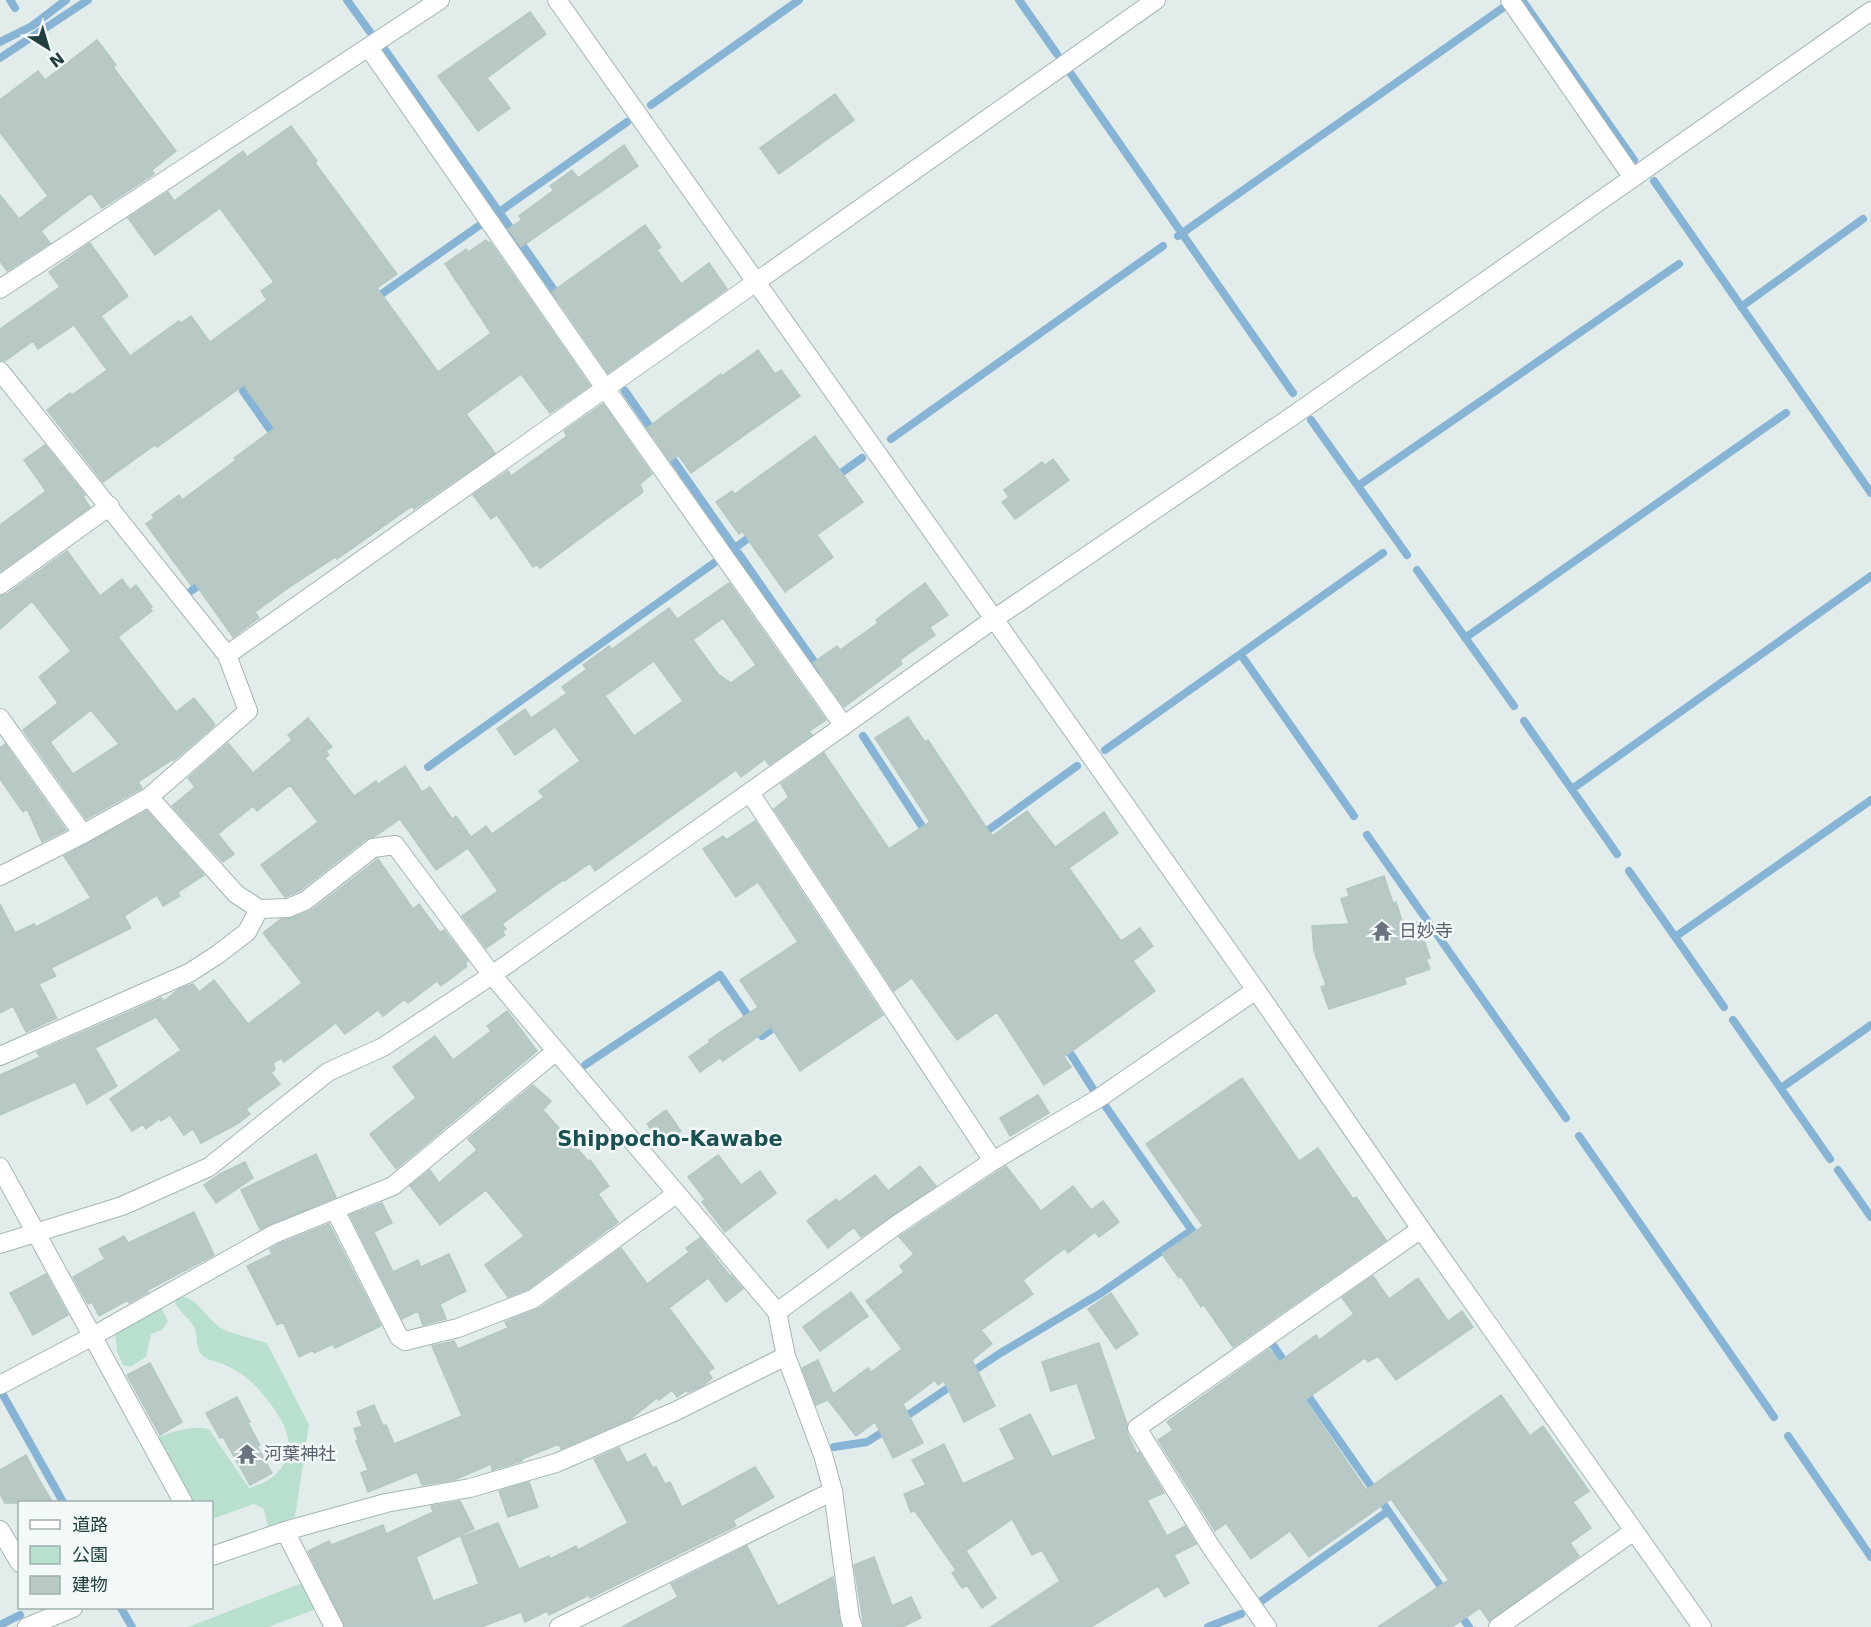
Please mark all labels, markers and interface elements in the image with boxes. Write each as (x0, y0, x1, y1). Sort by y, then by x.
north arrow (18, 18, 78, 78)
text: N (46, 48, 68, 71)
temple icon: 日妙寺 (1370, 919, 1394, 943)
place label: 日妙寺 (1399, 920, 1453, 941)
district label: Shippocho-Kawabe (557, 1127, 783, 1151)
temple icon: 河葉神社 (235, 1442, 259, 1466)
place label: 河葉神社 (264, 1443, 336, 1464)
legend (18, 1501, 213, 1609)
text: 道路 (72, 1514, 108, 1535)
text: 公園 (72, 1544, 108, 1565)
text: 建物 (72, 1574, 108, 1595)

